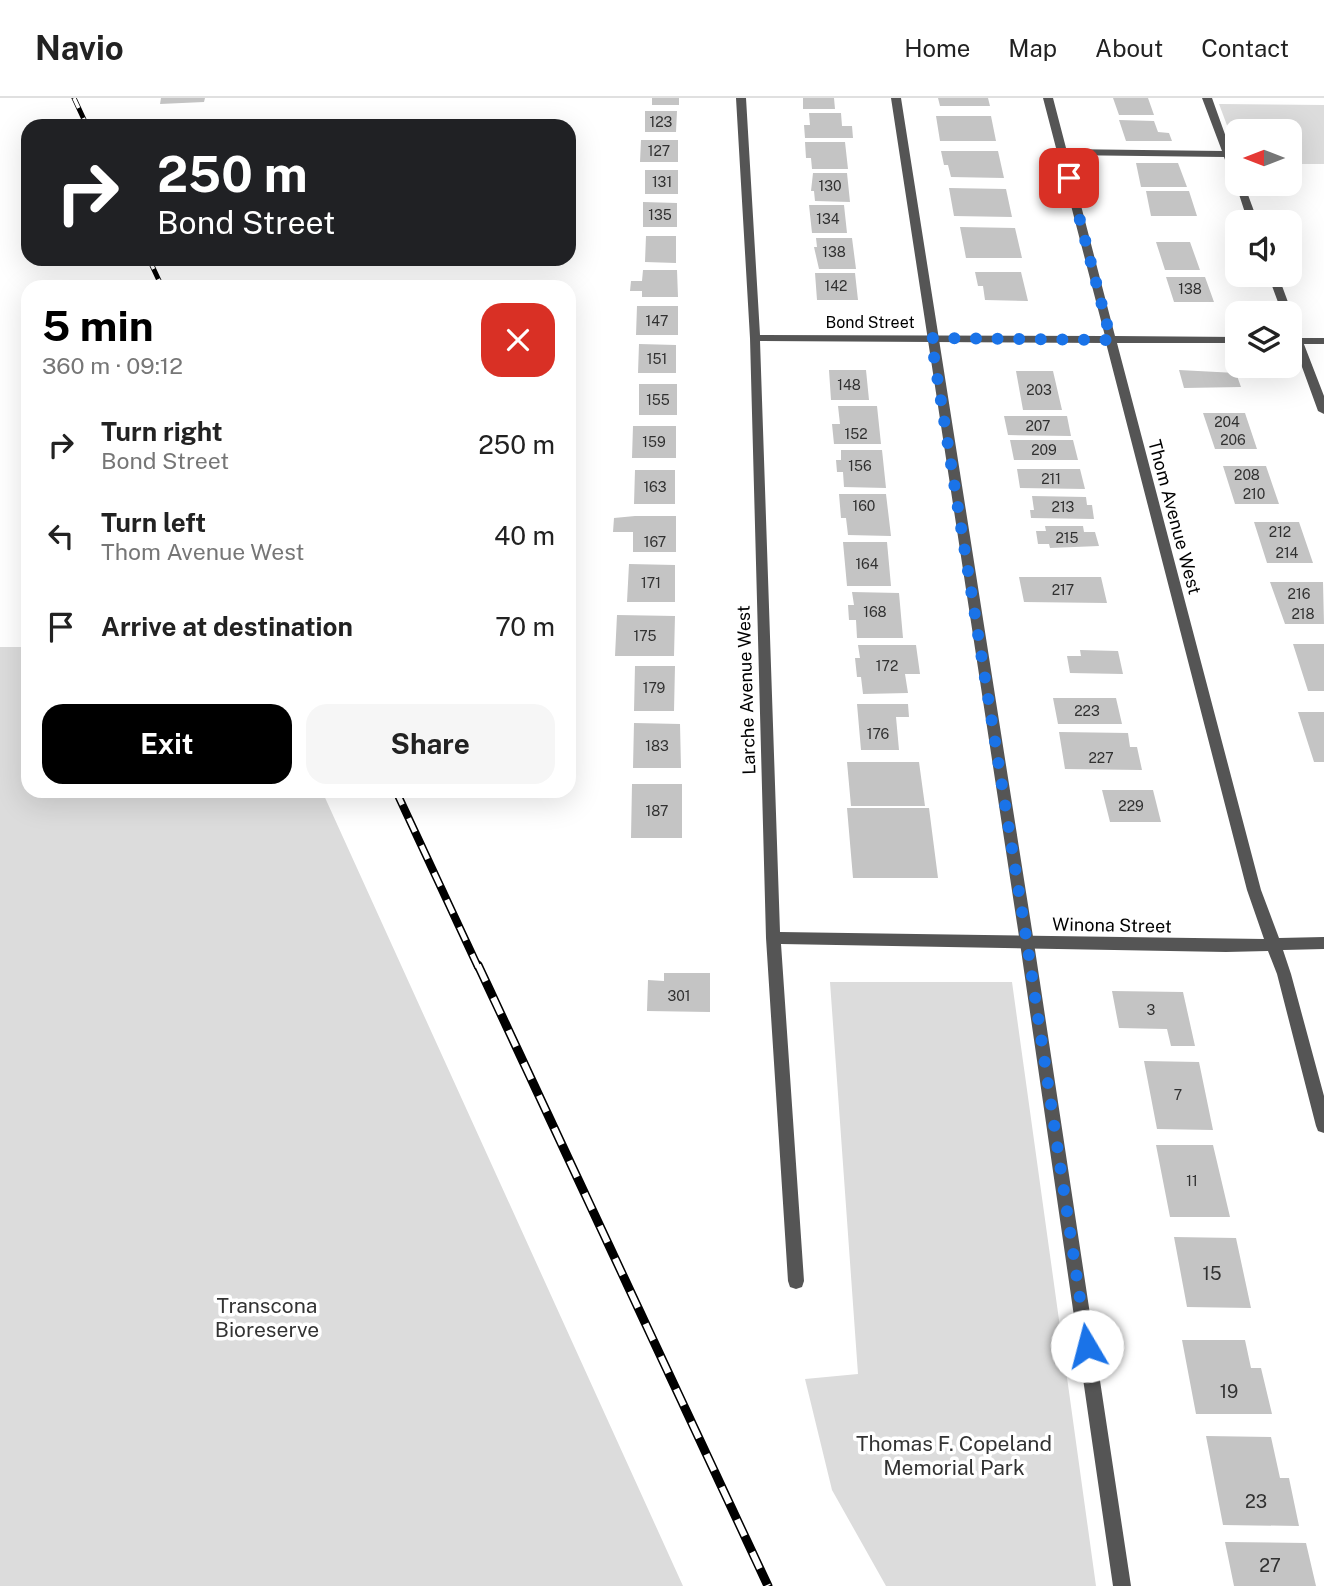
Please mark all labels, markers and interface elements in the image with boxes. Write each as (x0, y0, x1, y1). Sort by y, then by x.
text: Navio (35, 29, 124, 67)
text: Home (904, 34, 970, 62)
text: Map (1008, 34, 1057, 62)
text: About (1095, 34, 1163, 62)
text: Contact (1201, 34, 1289, 62)
house number: 123 (650, 114, 673, 130)
north arrow (1225, 119, 1302, 196)
map controls (1225, 119, 1302, 378)
house number: 127 (648, 143, 670, 159)
text: 250 m (157, 145, 308, 203)
icon: right (42, 147, 133, 238)
pin (1039, 148, 1099, 208)
icon: arrive (1050, 159, 1088, 197)
house number: 131 (652, 174, 672, 190)
house number: 130 (819, 178, 842, 194)
text: Bond Street (157, 204, 335, 241)
house number: 135 (648, 207, 672, 223)
button: sound (1225, 210, 1302, 287)
house number: 134 (816, 211, 840, 227)
house number: 138 (822, 244, 846, 260)
house number: 142 (825, 278, 847, 294)
house number: 138 (1178, 281, 1202, 297)
text: 5 min (42, 301, 154, 350)
button: layers (1225, 301, 1302, 378)
button: close (481, 303, 555, 377)
house number: 147 (646, 313, 668, 329)
street label: Bond Street (825, 313, 915, 332)
house number: 151 (647, 351, 667, 367)
text: 360 m · 09:12 (42, 352, 183, 379)
house number: 148 (837, 377, 861, 393)
house number: 203 (1026, 382, 1052, 398)
house number: 155 (646, 392, 670, 408)
house number: 204 (1214, 414, 1240, 430)
text: Turn right (101, 416, 223, 447)
house number: 207 (1025, 418, 1051, 434)
icon: right (42, 426, 80, 464)
house number: 152 (844, 426, 868, 442)
text: 250 m (478, 429, 555, 460)
house number: 206 (1220, 432, 1246, 448)
house number: 159 (642, 434, 666, 450)
street label: Thom Avenue West (1144, 437, 1206, 597)
house number: 209 (1031, 442, 1057, 458)
text: Bond Street (101, 447, 229, 474)
house number: 156 (848, 458, 872, 474)
house number: 208 (1234, 467, 1260, 483)
house number: 211 (1041, 471, 1061, 487)
house number: 163 (643, 479, 667, 495)
house number: 210 (1243, 486, 1265, 502)
house number: 160 (853, 498, 875, 514)
house number: 213 (1052, 499, 1075, 515)
text: Turn left (101, 507, 206, 538)
icon: left (42, 517, 80, 555)
text: 40 m (494, 520, 555, 551)
house number: 212 (1269, 524, 1291, 540)
house number: 215 (1055, 530, 1079, 546)
house number: 167 (644, 534, 666, 550)
text: Thom Avenue West (101, 538, 304, 565)
house number: 214 (1276, 545, 1299, 561)
house number: 164 (855, 556, 879, 572)
house number: 171 (641, 575, 661, 591)
house number: 217 (1052, 582, 1074, 598)
house number: 216 (1288, 586, 1311, 602)
house number: 168 (863, 604, 887, 620)
street label: Larche Avenue West (733, 605, 759, 775)
house number: 218 (1291, 606, 1315, 622)
icon: arrive (42, 608, 80, 646)
text: Arrive at destination (101, 611, 353, 642)
text: 70 m (495, 611, 555, 642)
house number: 175 (633, 628, 657, 644)
house number: 172 (876, 658, 898, 674)
house number: 179 (643, 680, 666, 696)
house number: 223 (1074, 703, 1100, 719)
button: Exit (42, 704, 292, 784)
button: Share (306, 704, 555, 784)
house number: 176 (867, 726, 890, 742)
house number: 183 (645, 738, 669, 754)
house number: 227 (1088, 750, 1114, 766)
house number: 229 (1118, 798, 1144, 814)
house number: 187 (646, 803, 668, 819)
street label: Winona Street (1052, 913, 1172, 937)
house number: 301 (668, 988, 691, 1004)
house number: 3 (1147, 1002, 1156, 1018)
house number: 7 (1174, 1087, 1182, 1103)
house number: 11 (1186, 1173, 1198, 1189)
house number: 15 (1203, 1263, 1221, 1284)
park label: Transcona Bioreserve (215, 1293, 319, 1342)
position arrow (1050, 1309, 1124, 1383)
house number: 19 (1220, 1381, 1238, 1402)
park label: Thomas F. Copeland Memorial Park (856, 1431, 1052, 1480)
house number: 23 (1245, 1491, 1267, 1512)
house number: 27 (1259, 1555, 1281, 1576)

